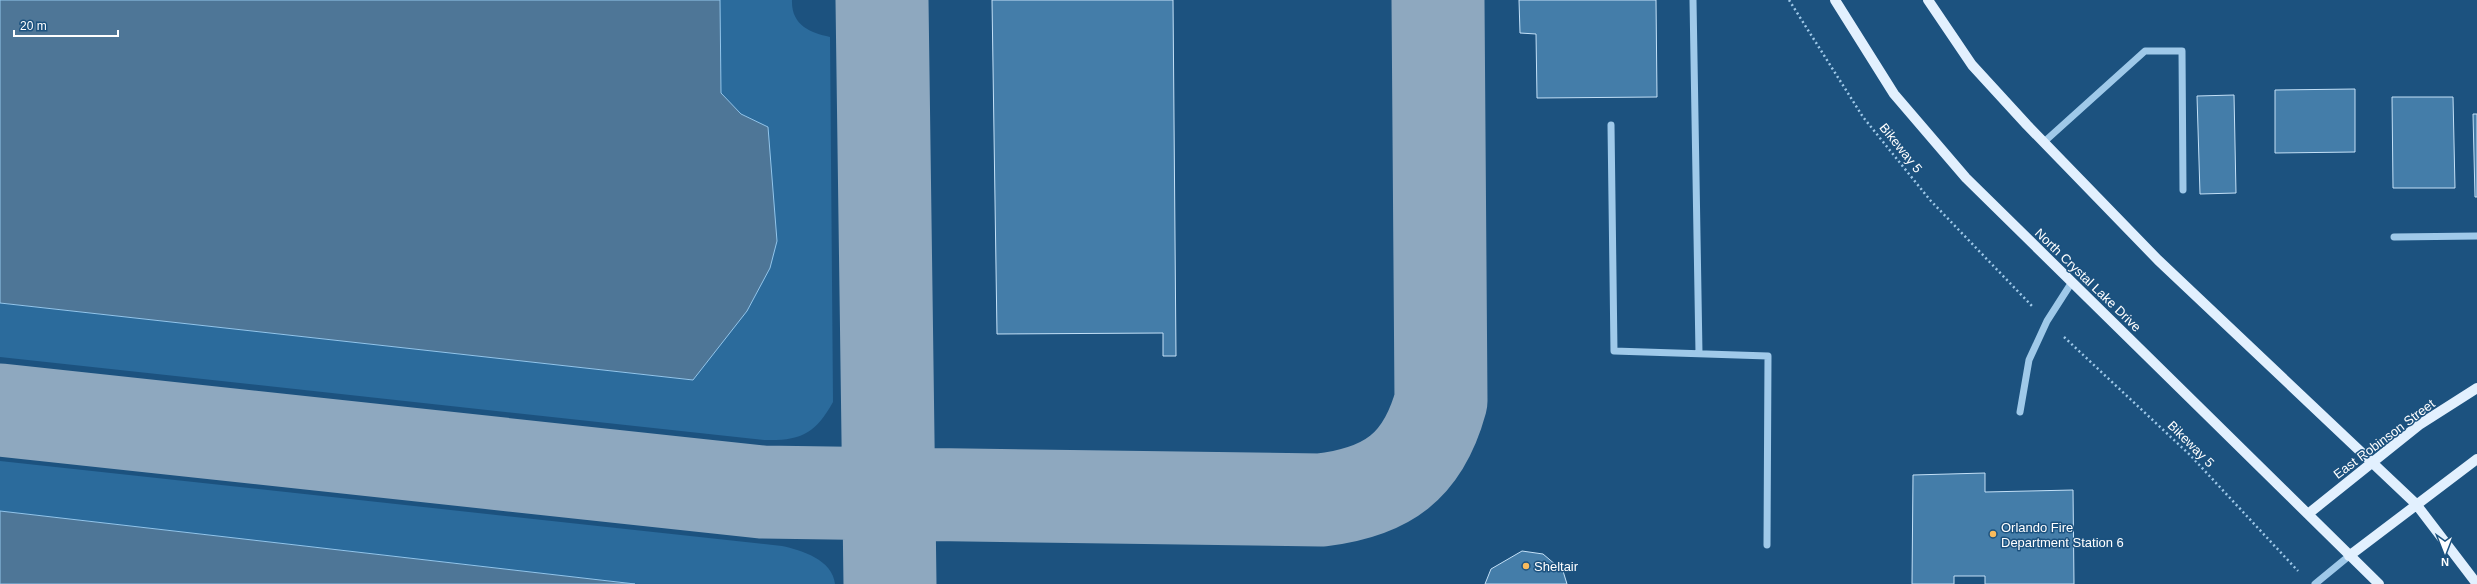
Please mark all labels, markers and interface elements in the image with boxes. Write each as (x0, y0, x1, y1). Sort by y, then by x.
scale bar (14, 12, 118, 38)
text: 20 m (20, 19, 47, 33)
street label: Bikeway 5 (1877, 120, 1925, 176)
street label: North Crystal Lake Drive (2032, 225, 2144, 335)
street label: East Robinson Street (2330, 396, 2438, 482)
street label: Bikeway 5 (2165, 418, 2217, 470)
place label: Orlando Fire Department Station 6 (2001, 520, 2124, 550)
marker: Orlando Fire Department Station 6 (1988, 529, 1998, 539)
north arrow (2425, 532, 2465, 572)
text: N (2441, 556, 2449, 568)
place label: Sheltair (1534, 559, 1579, 574)
marker: Sheltair (1521, 561, 1531, 571)

